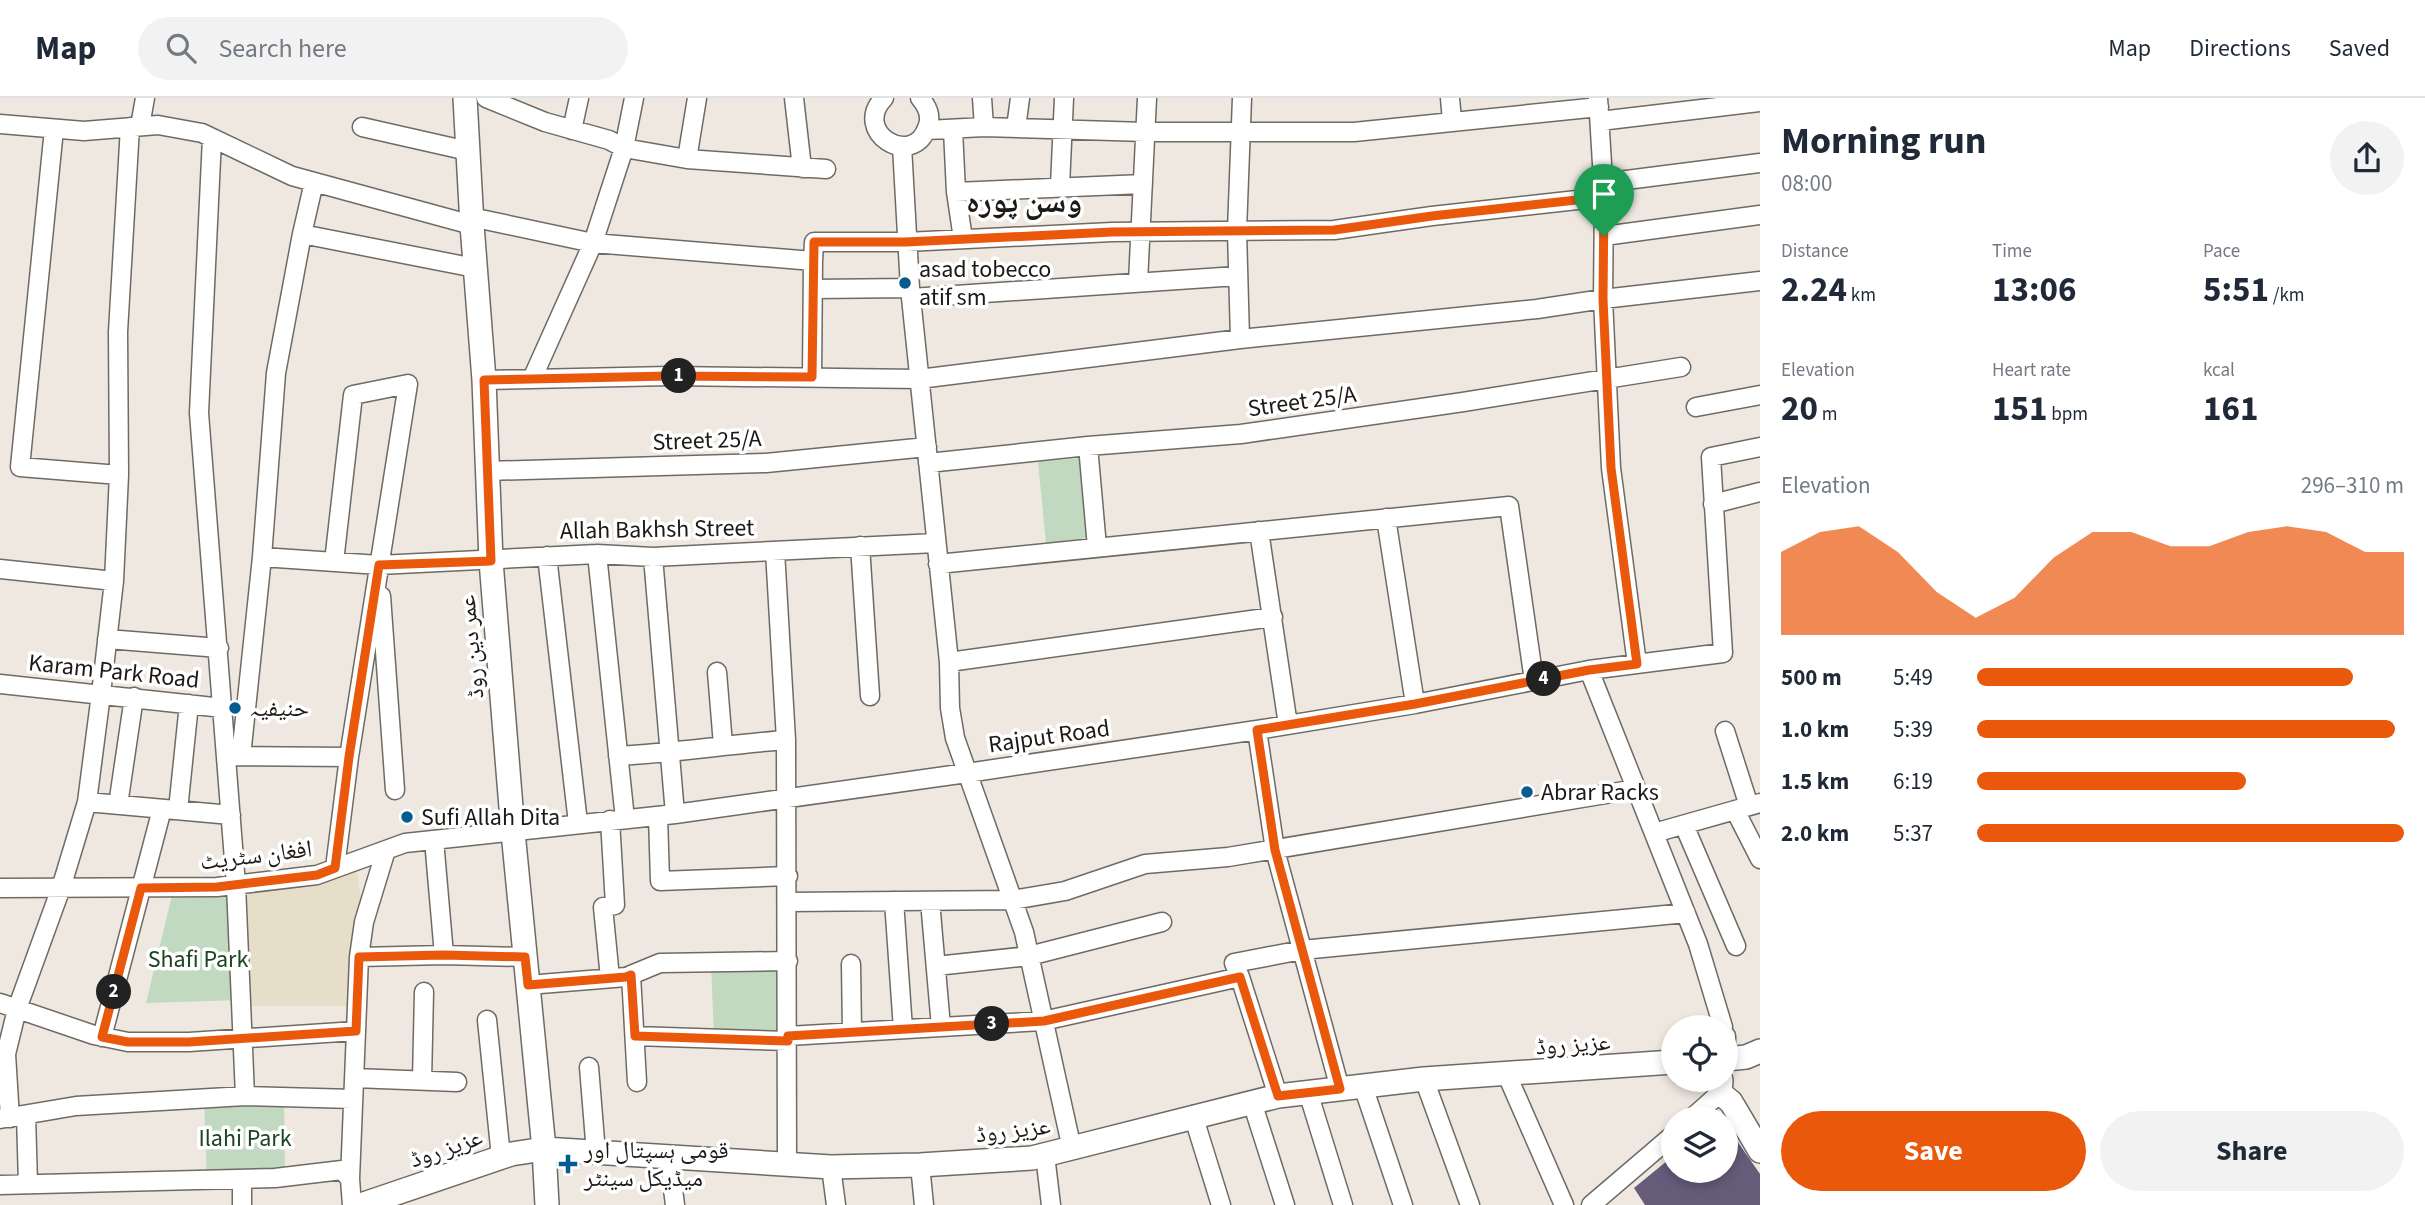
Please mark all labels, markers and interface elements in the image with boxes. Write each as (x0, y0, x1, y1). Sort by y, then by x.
search box (138, 17, 628, 80)
text: Map (35, 25, 96, 72)
icon: search (162, 29, 200, 67)
text: Search here (218, 30, 347, 67)
text: Map (2108, 31, 2151, 66)
text: Directions (2189, 31, 2291, 66)
text: Saved (2329, 31, 2390, 66)
text: Morning run (1781, 114, 1986, 168)
button: share (2330, 121, 2404, 195)
pin (1574, 164, 1634, 236)
text: 08:00 (1781, 167, 1832, 200)
icon: arrive (1585, 175, 1623, 213)
district label: وسن پورہ (966, 179, 1082, 225)
text: Distance (1781, 238, 1849, 265)
text: Time (1992, 238, 2032, 265)
text: Pace (2203, 238, 2240, 265)
place label: asad tobecco atif sm (919, 252, 1051, 315)
text: 2.24 (1781, 265, 1847, 315)
text: 13:06 (1992, 265, 2076, 315)
text: 5:51 (2203, 265, 2269, 315)
marker: asad tobecco atif sm (897, 275, 913, 291)
text: km (1847, 282, 1876, 309)
text: /km (2269, 282, 2305, 309)
text: Elevation (1781, 357, 1855, 384)
text: Heart rate (1992, 357, 2071, 384)
text: kcal (2203, 357, 2235, 384)
pin: 1 (662, 358, 696, 394)
text: 1 (673, 362, 684, 389)
street label: Street 25/A (1246, 377, 1359, 426)
text: 20 (1781, 384, 1818, 434)
text: 151 (1992, 384, 2047, 434)
text: 161 (2203, 384, 2258, 434)
text: m (1818, 401, 1838, 428)
text: bpm (2047, 401, 2088, 428)
street label: Street 25/A (652, 421, 762, 460)
text: Elevation (1781, 469, 1871, 502)
text: 296–310 m (2301, 469, 2404, 502)
street label: Allah Bakhsh Street (560, 510, 755, 549)
street label: عمر دین روڈ (450, 594, 493, 700)
street label: Karam Park Road (27, 645, 201, 698)
text: 500 m (1781, 661, 1842, 694)
text: 5:49 (1893, 661, 1933, 694)
pin: 4 (1526, 662, 1562, 696)
text: 4 (1538, 665, 1549, 692)
place label: حنیفیہ (249, 691, 309, 726)
marker: حنیفیہ (227, 700, 243, 716)
street label: Rajput Road (986, 711, 1112, 762)
text: 1.0 km (1781, 713, 1849, 746)
text: 5:39 (1893, 713, 1933, 746)
text: 1.5 km (1781, 765, 1849, 798)
text: 6:19 (1893, 765, 1933, 798)
place label: Abrar Racks (1541, 775, 1659, 810)
marker: Abrar Racks (1519, 784, 1535, 800)
place label: Sufi Allah Dita (421, 800, 560, 835)
marker: Sufi Allah Dita (399, 809, 415, 825)
text: 2.0 km (1781, 817, 1849, 850)
text: 5:37 (1893, 817, 1933, 850)
street label: افغان سٹریٹ (198, 831, 314, 880)
park label: Shafi Park (148, 942, 248, 977)
pin: 2 (96, 974, 132, 1010)
text: 2 (108, 978, 119, 1005)
pin: 3 (974, 1006, 1010, 1042)
text: 3 (986, 1010, 997, 1037)
map controls (1661, 1015, 1738, 1183)
button: locate (1661, 1015, 1738, 1092)
street label: عزیز روڈ (1534, 1024, 1612, 1065)
button: layers (1661, 1106, 1738, 1183)
street label: عزیز روڈ (974, 1109, 1052, 1152)
button: Save (1781, 1111, 2086, 1191)
button: Share (2100, 1111, 2404, 1191)
street label: عزیز روڈ (405, 1120, 487, 1177)
park label: Ilahi Park (198, 1121, 292, 1156)
place label: قومی ہسپتال اور میڈیکل سینٹر (583, 1133, 729, 1196)
marker: قومی ہسپتال اور میڈیکل سینٹر (558, 1154, 578, 1174)

